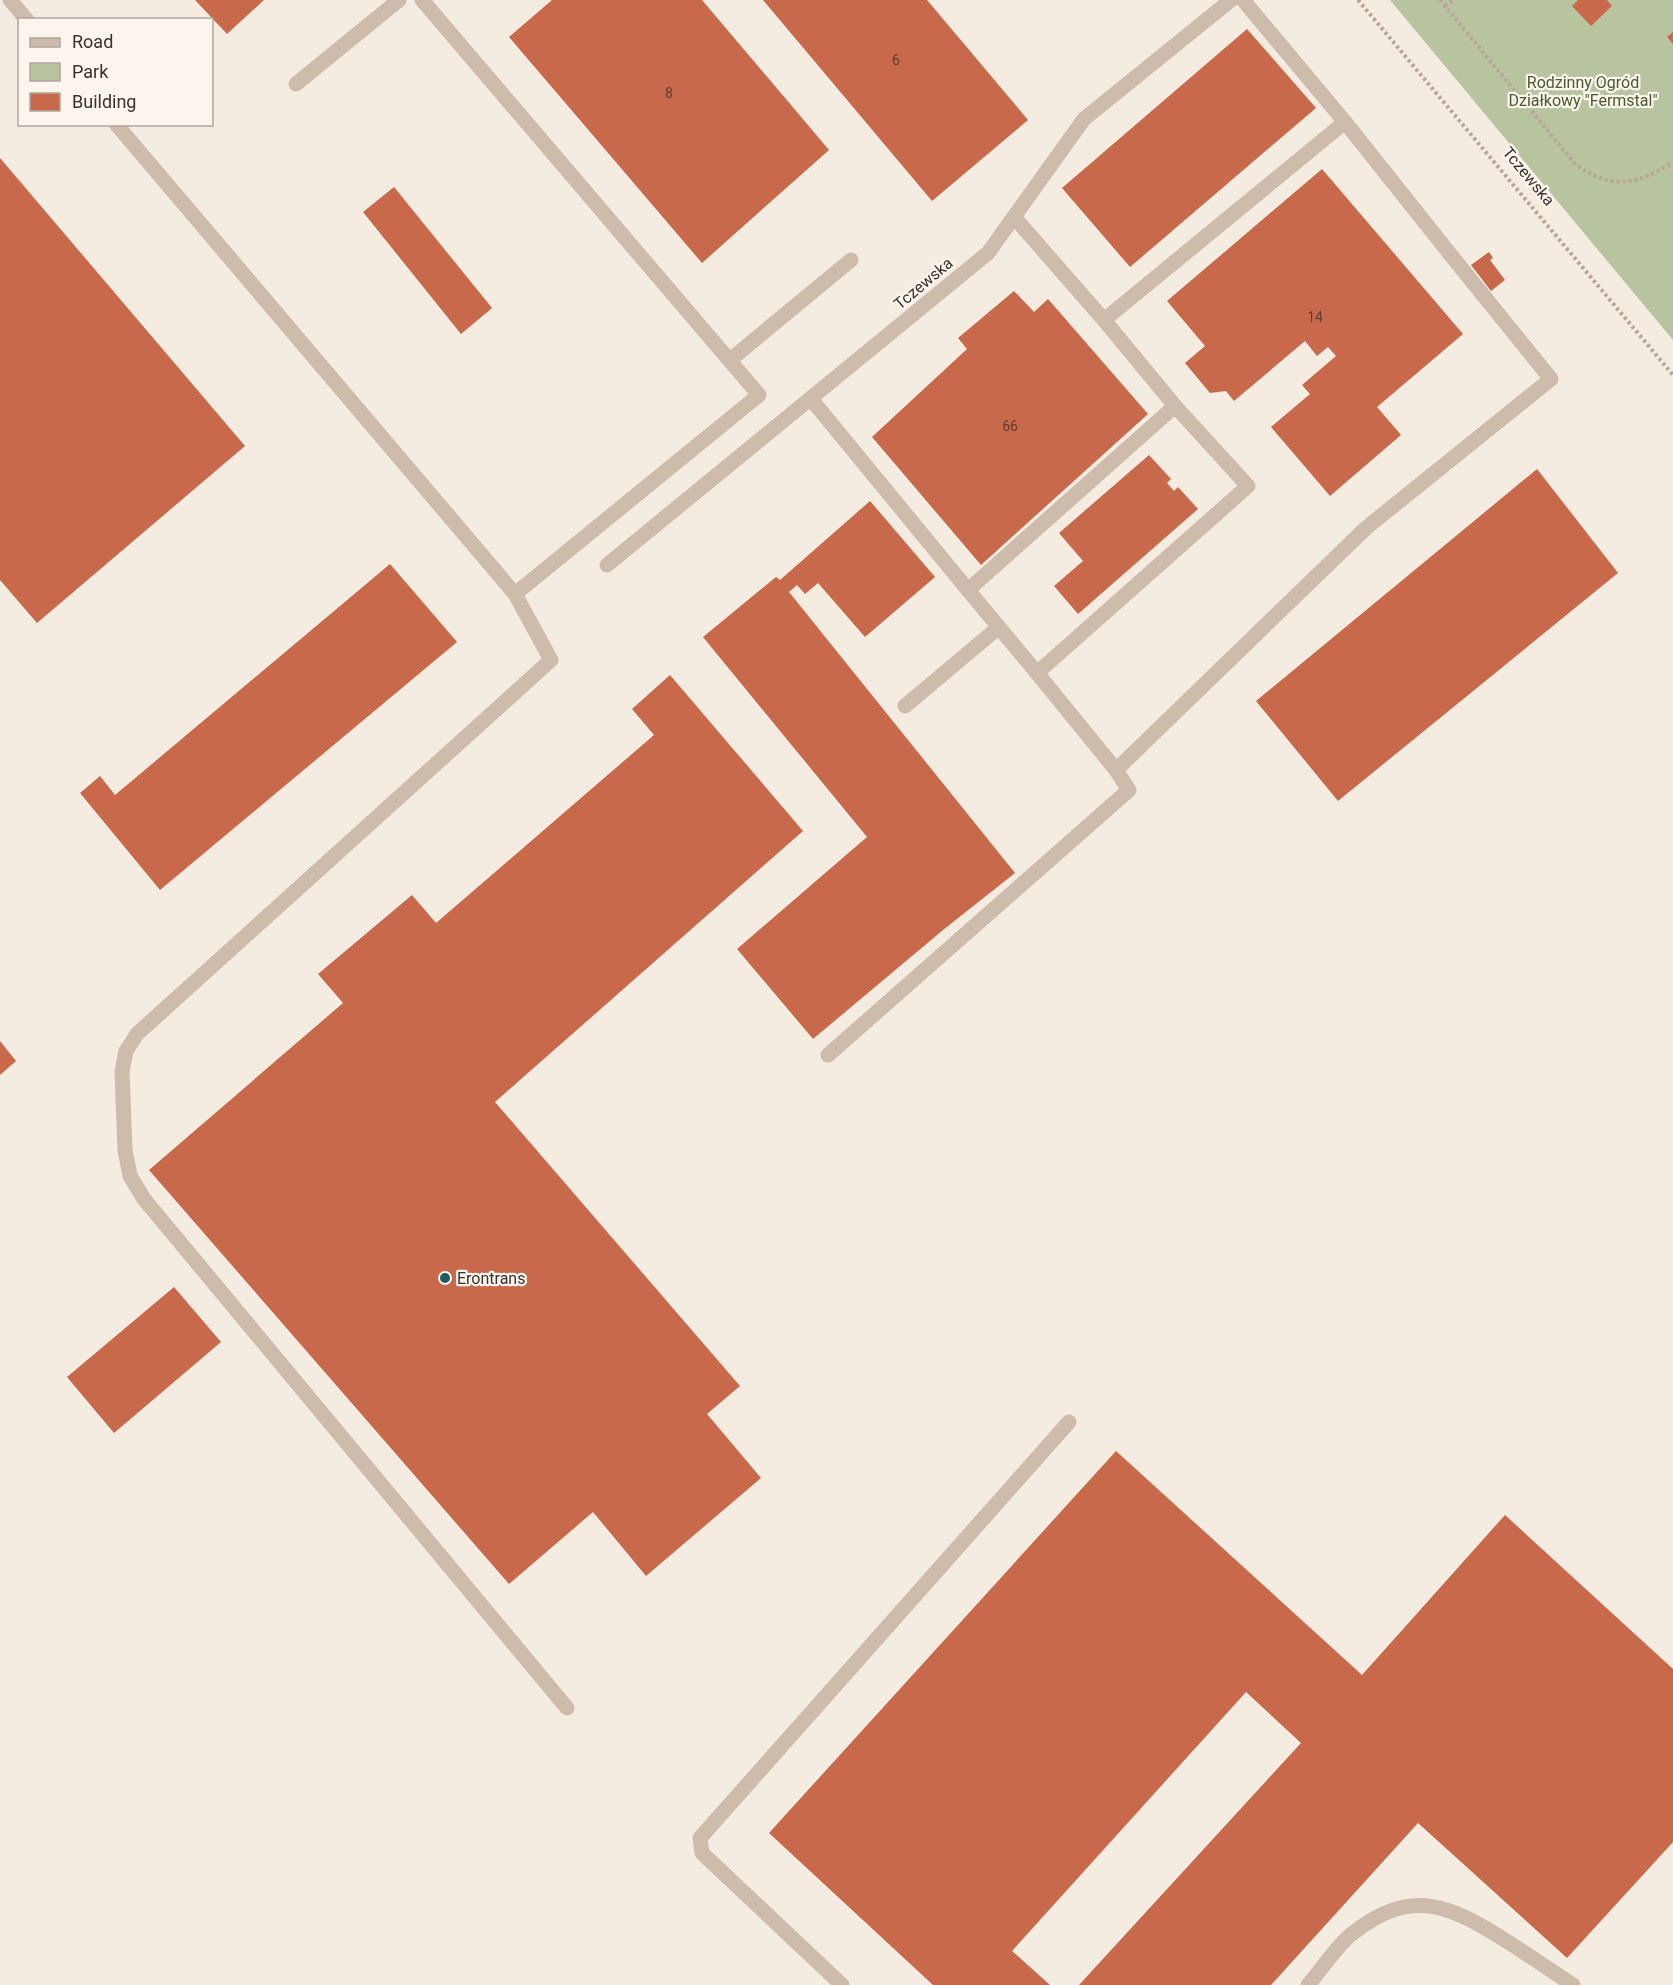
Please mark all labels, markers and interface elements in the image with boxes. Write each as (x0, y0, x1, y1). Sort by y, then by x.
legend (18, 18, 213, 126)
text: Road (72, 31, 113, 52)
house number: 6 (892, 52, 900, 68)
text: Park (72, 61, 109, 82)
park label: Rodzinny Ogród Działkowy "Fermstal" (1508, 73, 1658, 110)
house number: 8 (665, 85, 673, 101)
text: Building (72, 91, 136, 112)
street label: Tczewska (1499, 143, 1559, 209)
street label: Tczewska (890, 253, 956, 313)
house number: 14 (1307, 309, 1323, 325)
house number: 66 (1002, 418, 1018, 434)
place label: Erontrans (457, 1269, 525, 1288)
marker: Erontrans (438, 1271, 452, 1285)

